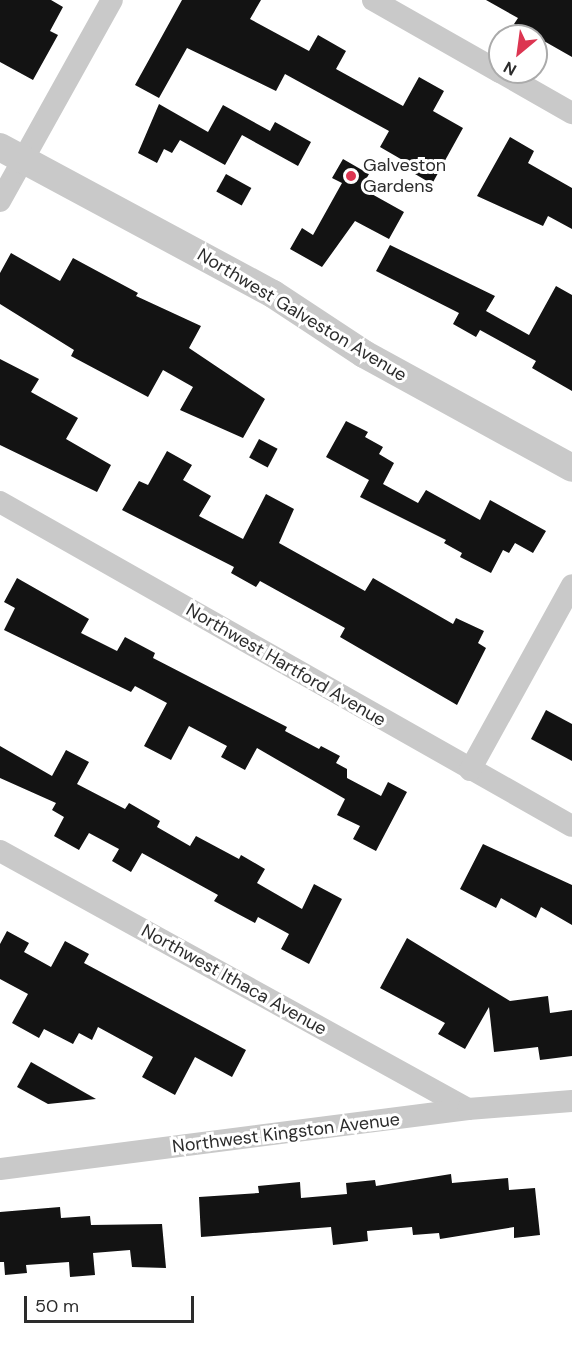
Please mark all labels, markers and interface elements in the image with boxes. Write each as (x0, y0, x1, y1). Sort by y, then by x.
north arrow (488, 24, 548, 84)
text: N (500, 56, 520, 80)
place label: Galveston Gardens (363, 155, 446, 198)
marker: Galveston Gardens (344, 169, 358, 183)
street label: Northwest Galveston Avenue (193, 244, 411, 386)
street label: Northwest Hartford Avenue (182, 599, 390, 731)
street label: Northwest Ithaca Avenue (137, 920, 331, 1040)
street label: Northwest Kingston Avenue (171, 1108, 401, 1158)
scale bar (27, 1284, 196, 1322)
text: 50 m (35, 1294, 79, 1318)

